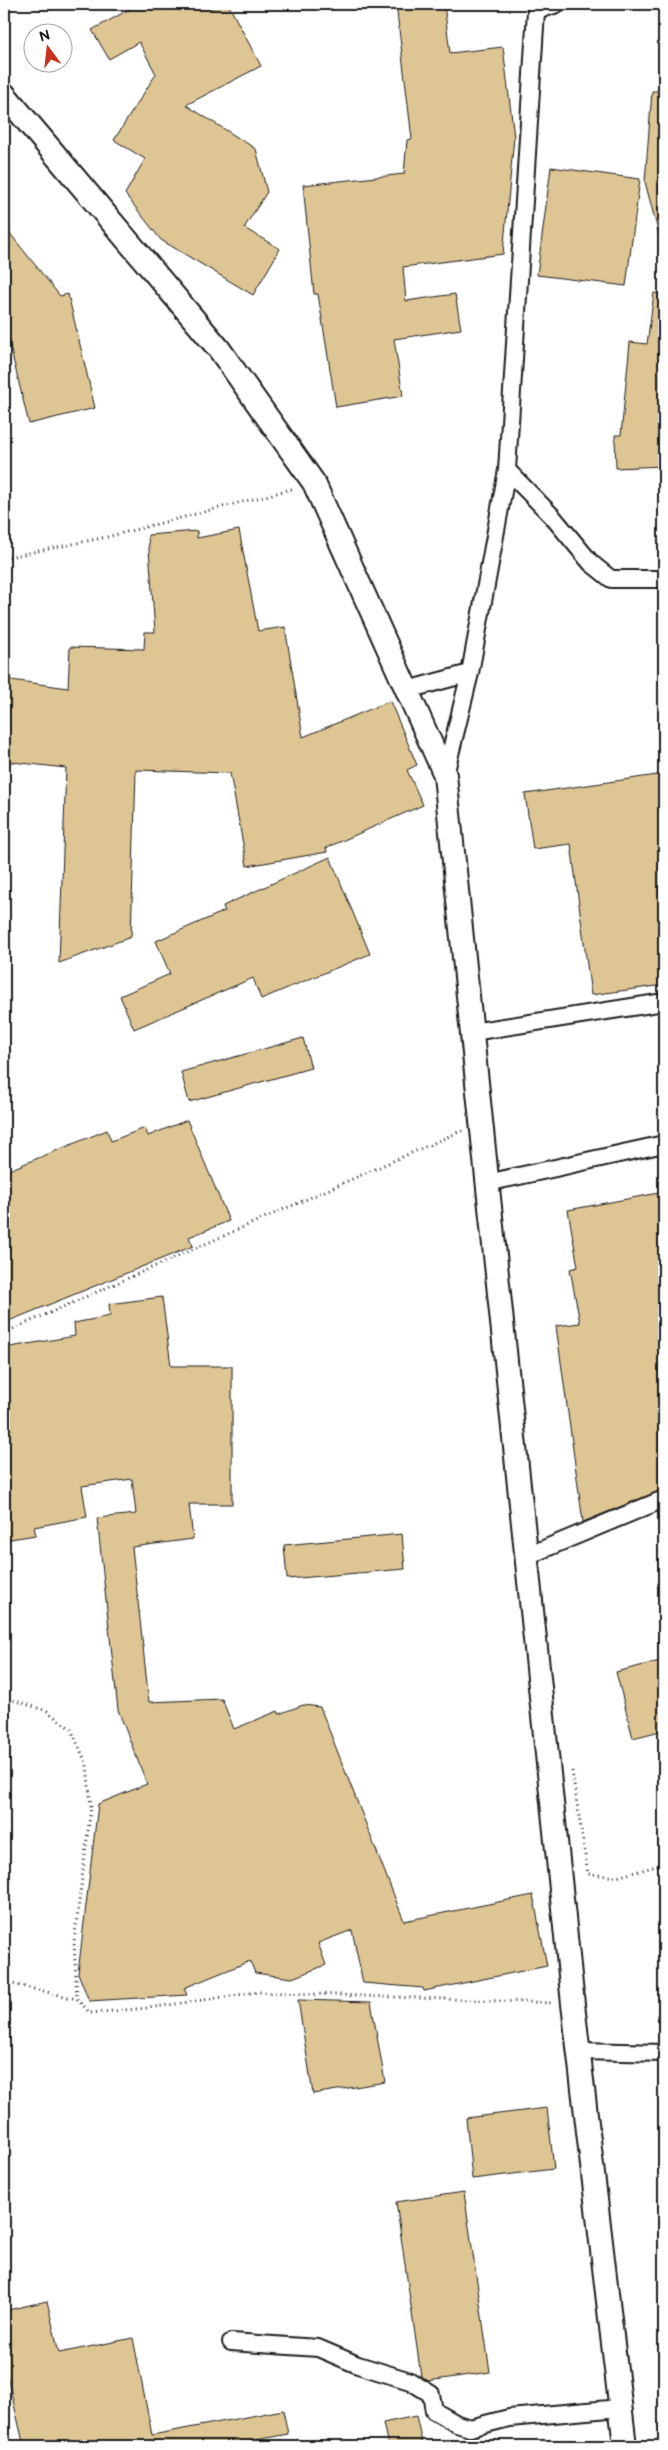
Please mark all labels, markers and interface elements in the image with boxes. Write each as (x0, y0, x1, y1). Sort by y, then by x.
north arrow (22, 22, 72, 72)
text: N (37, 26, 52, 45)

